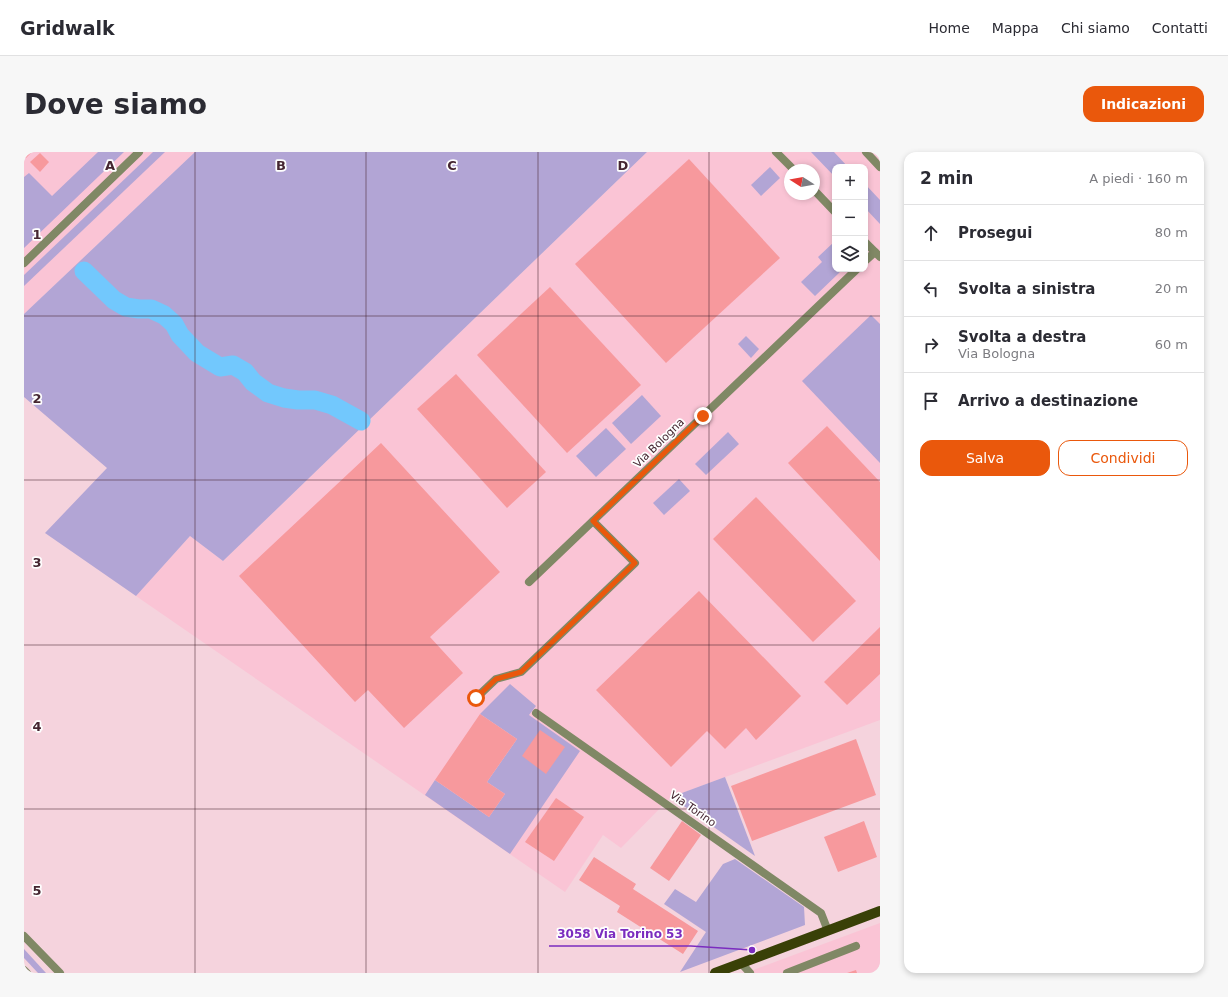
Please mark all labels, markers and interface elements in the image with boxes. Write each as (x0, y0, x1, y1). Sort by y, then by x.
text: Gridwalk (20, 17, 115, 39)
text: Home (929, 20, 970, 36)
text: Mappa (992, 20, 1039, 36)
text: Chi siamo (1061, 20, 1130, 36)
text: Contatti (1152, 20, 1208, 36)
button: Indicazioni (1083, 86, 1204, 122)
text: Dove siamo (24, 88, 207, 121)
text: A (105, 158, 115, 173)
text: B (276, 158, 286, 173)
text: C (447, 158, 457, 173)
text: D (618, 158, 629, 173)
north arrow (784, 164, 820, 200)
map controls (832, 164, 868, 272)
button: + (832, 164, 868, 200)
text: 2 min (920, 168, 973, 188)
text: A piedi · 160 m (1089, 171, 1188, 186)
button: − (832, 200, 868, 236)
icon: ahead (920, 222, 942, 244)
text: Prosegui (958, 224, 1032, 242)
text: 80 m (1155, 225, 1188, 240)
text: 1 (32, 227, 42, 242)
button: layers (832, 236, 868, 272)
icon: left (920, 278, 942, 300)
text: Svolta a sinistra (958, 280, 1095, 298)
text: 20 m (1155, 281, 1188, 296)
text: Svolta a destra (958, 328, 1086, 346)
icon: right (920, 334, 942, 356)
text: 60 m (1155, 337, 1188, 352)
text: Via Bologna (958, 346, 1035, 361)
icon: arrive (920, 390, 942, 412)
text: 2 (32, 391, 42, 406)
text: Arrivo a destinazione (958, 392, 1138, 410)
route end (694, 407, 712, 425)
street label: Via Bologna (631, 416, 687, 470)
button: Salva (920, 440, 1050, 476)
button: Condividi (1058, 440, 1188, 476)
text: 3 (32, 555, 42, 570)
route start (467, 689, 485, 707)
text: 4 (32, 719, 42, 734)
street label: Via Torino (667, 788, 719, 830)
text: 5 (32, 883, 42, 898)
callout: 3058 Via Torino 53 (549, 922, 691, 946)
text: 3058 Via Torino 53 (557, 927, 683, 941)

